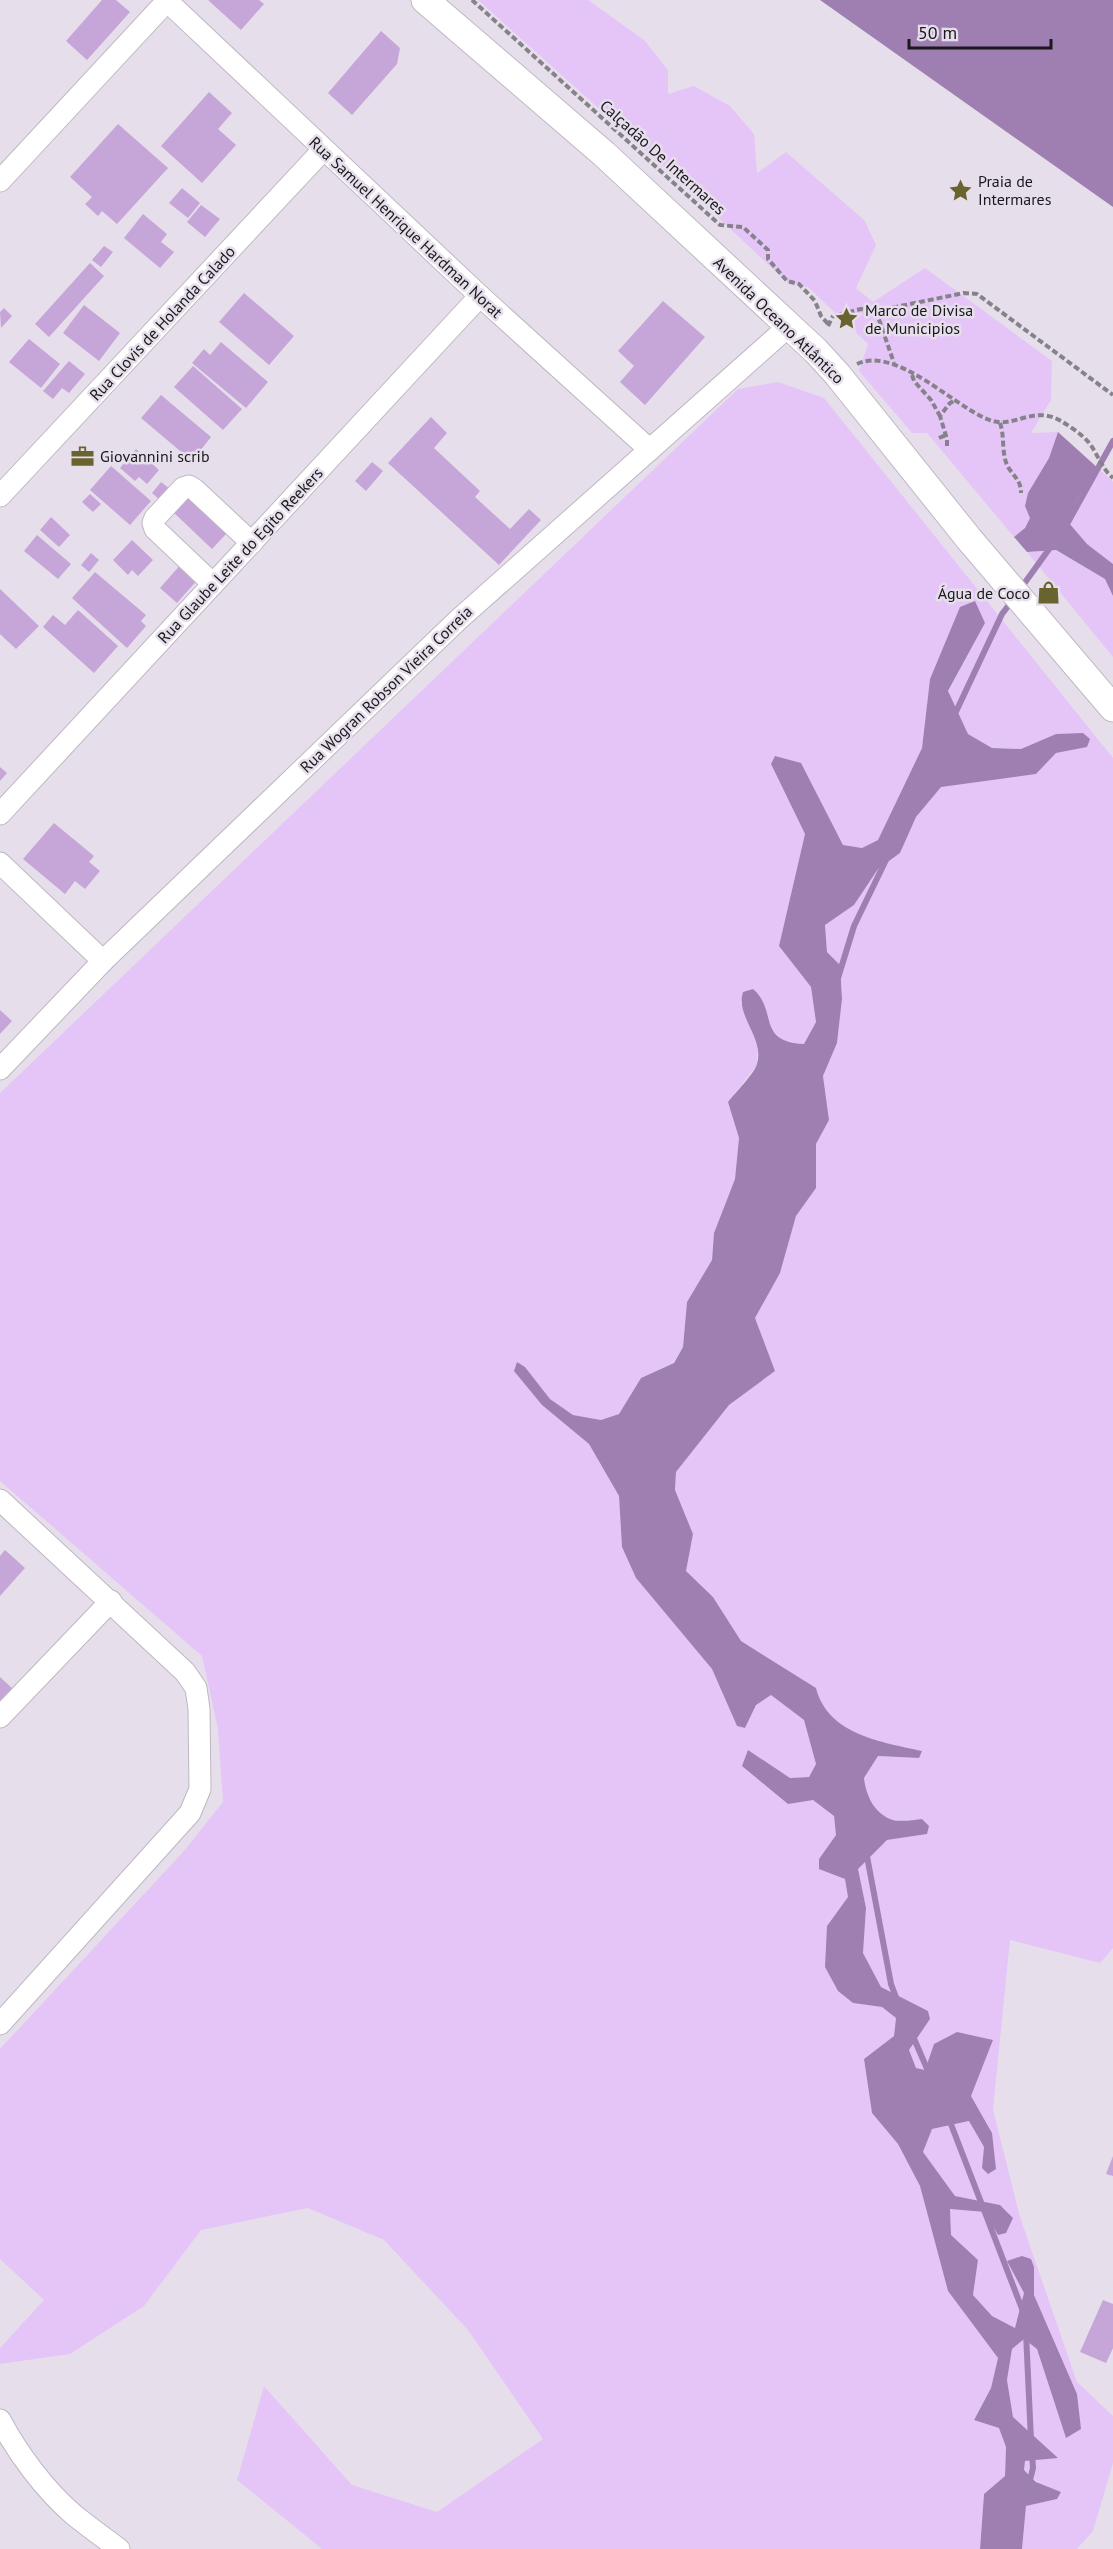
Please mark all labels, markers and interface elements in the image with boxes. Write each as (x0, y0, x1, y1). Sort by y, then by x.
scale bar (909, 12, 1052, 50)
text: 50 m (918, 21, 957, 44)
street label: Calçadão De Intermares (596, 95, 730, 219)
street label: Rua Samuel Henrique Hardman Norat (305, 132, 507, 322)
place label: Praia de Intermares (978, 171, 1052, 209)
place icon: Praia de Intermares (947, 177, 973, 203)
street label: Rua Clovis de Holanda Calado (85, 241, 239, 405)
street label: Avenida Oceano Atlântico (709, 252, 849, 388)
place label: Marco de Divisa de Municipios (865, 300, 973, 338)
place icon: Marco de Divisa de Municipios (834, 306, 860, 332)
office icon: Giovannini scrib (69, 443, 95, 469)
place label: Giovannini scrib (100, 446, 210, 466)
street label: Rua Glaube Leite do Egito Reekers (153, 463, 327, 647)
shop icon: Água de Coco (1035, 580, 1061, 606)
place label: Água de Coco (938, 583, 1030, 603)
street label: Rua Wogran Robson Vieira Correia (296, 601, 476, 777)

